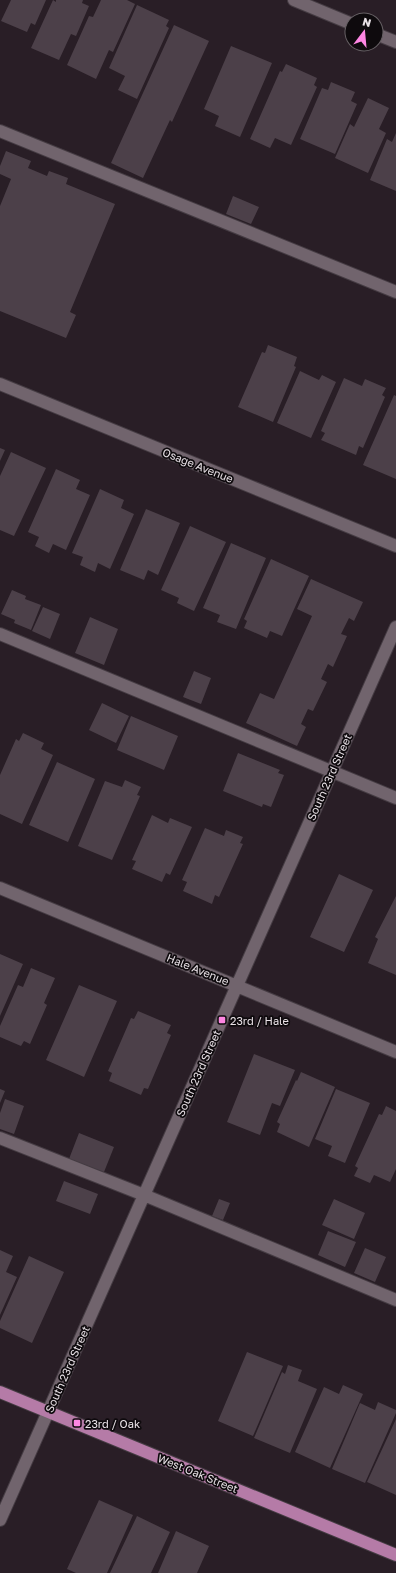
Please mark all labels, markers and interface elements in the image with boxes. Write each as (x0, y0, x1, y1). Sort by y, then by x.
north arrow (344, 12, 384, 52)
text: N (361, 15, 373, 29)
street label: Osage Avenue (161, 445, 235, 485)
street label: South 23rd Street (304, 732, 354, 822)
street label: Hale Avenue (165, 951, 231, 987)
place label: 23rd / Hale (230, 1014, 289, 1027)
marker: 23rd / Hale (217, 1015, 227, 1025)
street label: South 23rd Street (173, 1028, 223, 1118)
street label: South 23rd Street (42, 1324, 92, 1414)
place label: 23rd / Oak (85, 1417, 140, 1430)
marker: 23rd / Oak (72, 1418, 82, 1428)
street label: West Oak Street (156, 1451, 240, 1495)

